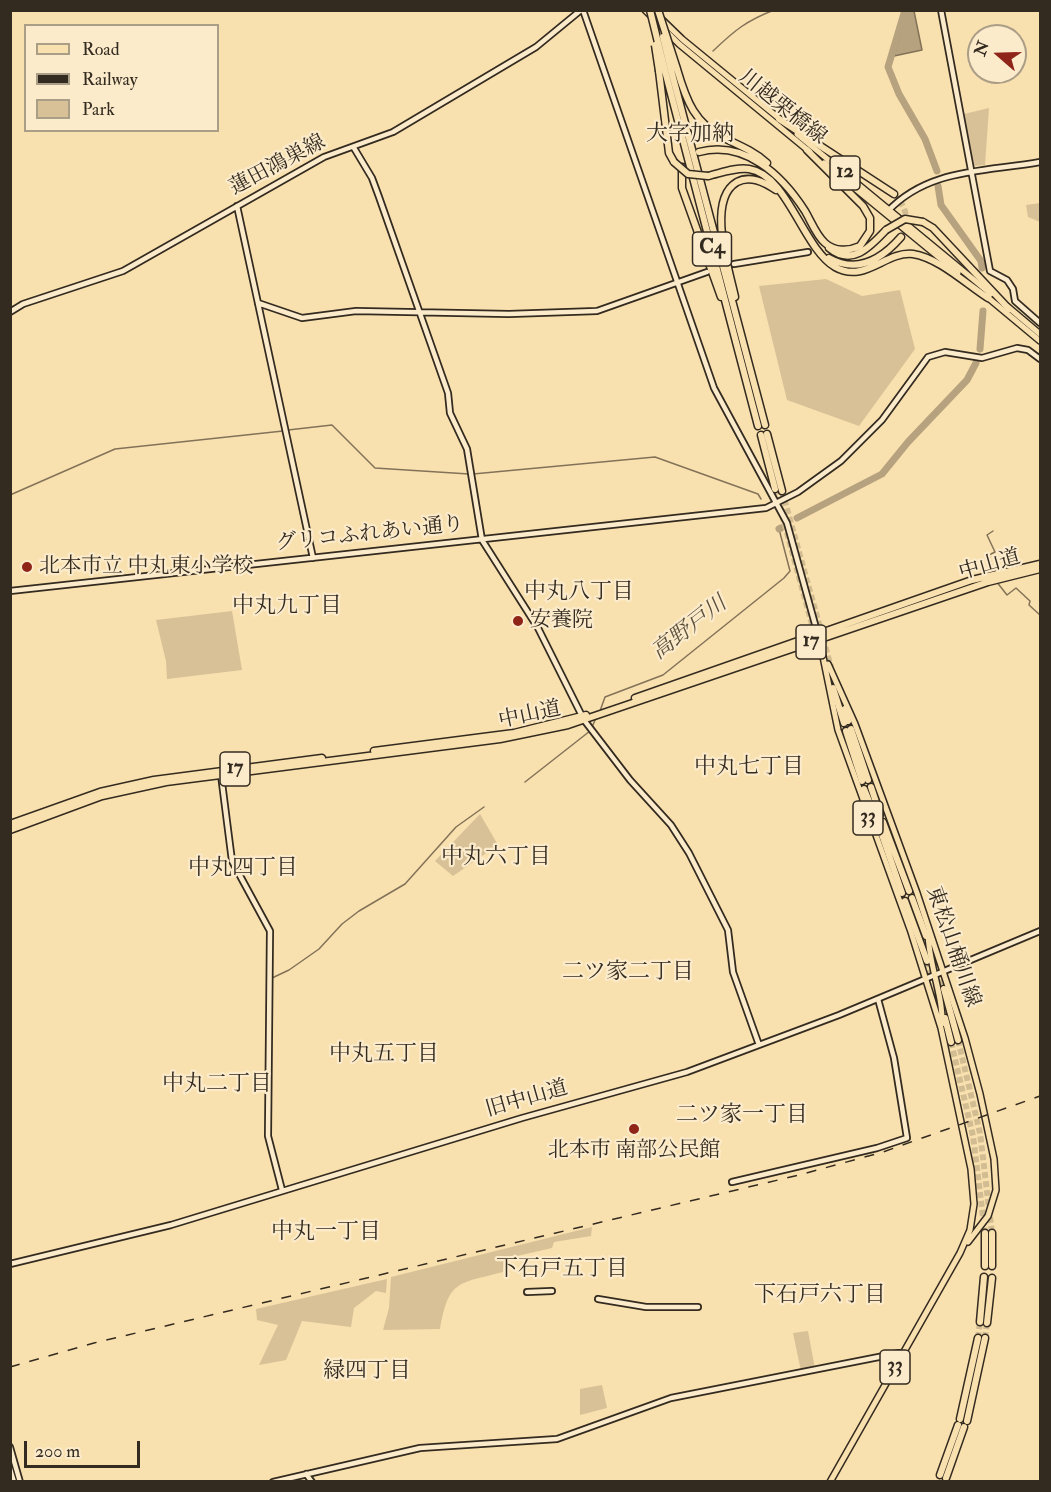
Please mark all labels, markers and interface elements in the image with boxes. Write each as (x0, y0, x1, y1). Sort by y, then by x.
legend (24, 24, 219, 132)
north arrow (967, 24, 1027, 84)
text: Road (82, 38, 120, 61)
text: N (970, 38, 994, 59)
street label: 川越栗橋線 (733, 65, 831, 151)
text: Railway (82, 68, 138, 91)
text: Park (82, 98, 115, 121)
district label: 大字加納 (646, 122, 734, 148)
street label: 蓮田鴻巣線 (226, 130, 330, 202)
road number: 12 (830, 156, 860, 190)
road number: C4 (692, 232, 732, 266)
street label: グリコふれあい通り (275, 513, 465, 557)
street label: 中山道 (956, 545, 1024, 587)
place label: 北本市立 中丸東小学校 (39, 554, 253, 580)
marker: 北本市立 中丸東小学校 (20, 560, 34, 574)
district label: 中丸八丁目 (524, 580, 634, 606)
water label: 高野戸川 (647, 592, 733, 666)
district label: 中丸九丁目 (232, 594, 342, 620)
place label: 安養院 (530, 608, 593, 634)
marker: 安養院 (511, 614, 525, 628)
road number: 17 (796, 625, 826, 659)
street label: 中山道 (497, 697, 563, 735)
road number: 17 (220, 752, 250, 786)
district label: 中丸七丁目 (694, 755, 804, 781)
road number: 33 (853, 801, 883, 835)
district label: 中丸六丁目 (441, 845, 551, 871)
district label: 中丸四丁目 (188, 856, 298, 882)
street label: 東松山桶川線 (920, 883, 984, 1011)
district label: 二ツ家二丁目 (562, 960, 694, 986)
district label: 中丸五丁目 (329, 1042, 439, 1068)
district label: 中丸二丁目 (162, 1072, 272, 1098)
street label: 旧中山道 (483, 1076, 571, 1124)
district label: 二ツ家一丁目 (676, 1103, 808, 1129)
marker: 北本市 南部公民館 (627, 1122, 641, 1136)
place label: 北本市 南部公民館 (548, 1138, 720, 1164)
district label: 中丸一丁目 (271, 1220, 381, 1246)
district label: 下石戸五丁目 (496, 1257, 628, 1283)
district label: 下石戸六丁目 (754, 1283, 886, 1309)
road number: 33 (880, 1350, 910, 1384)
district label: 緑四丁目 (323, 1359, 411, 1385)
scale bar (27, 1429, 142, 1467)
text: 200 m (35, 1440, 80, 1463)

